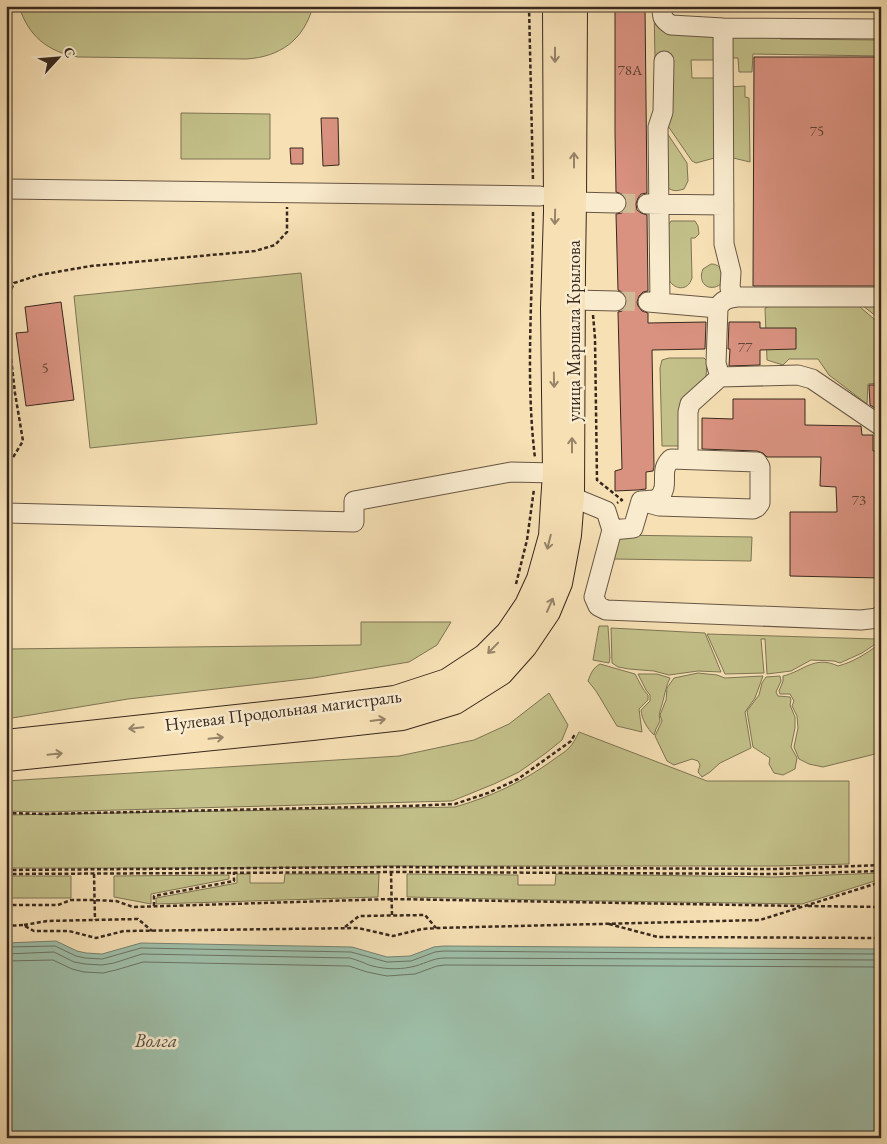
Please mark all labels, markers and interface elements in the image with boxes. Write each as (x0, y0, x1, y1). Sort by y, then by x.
north arrow (32, 32, 82, 82)
text: С (59, 44, 80, 61)
one-way arrow (550, 46, 560, 63)
house number: 78А (618, 60, 643, 79)
house number: 75 (810, 121, 824, 140)
one-way arrow (569, 152, 579, 168)
one-way arrow (551, 209, 560, 225)
street label: улица Маршала Крылова (562, 239, 585, 422)
house number: 77 (738, 337, 753, 356)
house number: 5 (41, 358, 49, 377)
one-way arrow (549, 372, 559, 388)
one-way arrow (568, 437, 577, 453)
house number: 73 (852, 490, 866, 509)
one-way arrow (544, 534, 553, 550)
one-way arrow (546, 598, 556, 613)
one-way arrow (487, 642, 499, 654)
street label: Нулевая Продольная магистраль (163, 684, 403, 736)
one-way arrow (370, 715, 386, 725)
one-way arrow (128, 723, 144, 733)
one-way arrow (208, 733, 224, 743)
one-way arrow (47, 749, 63, 759)
water label: Волга (134, 1028, 177, 1053)

